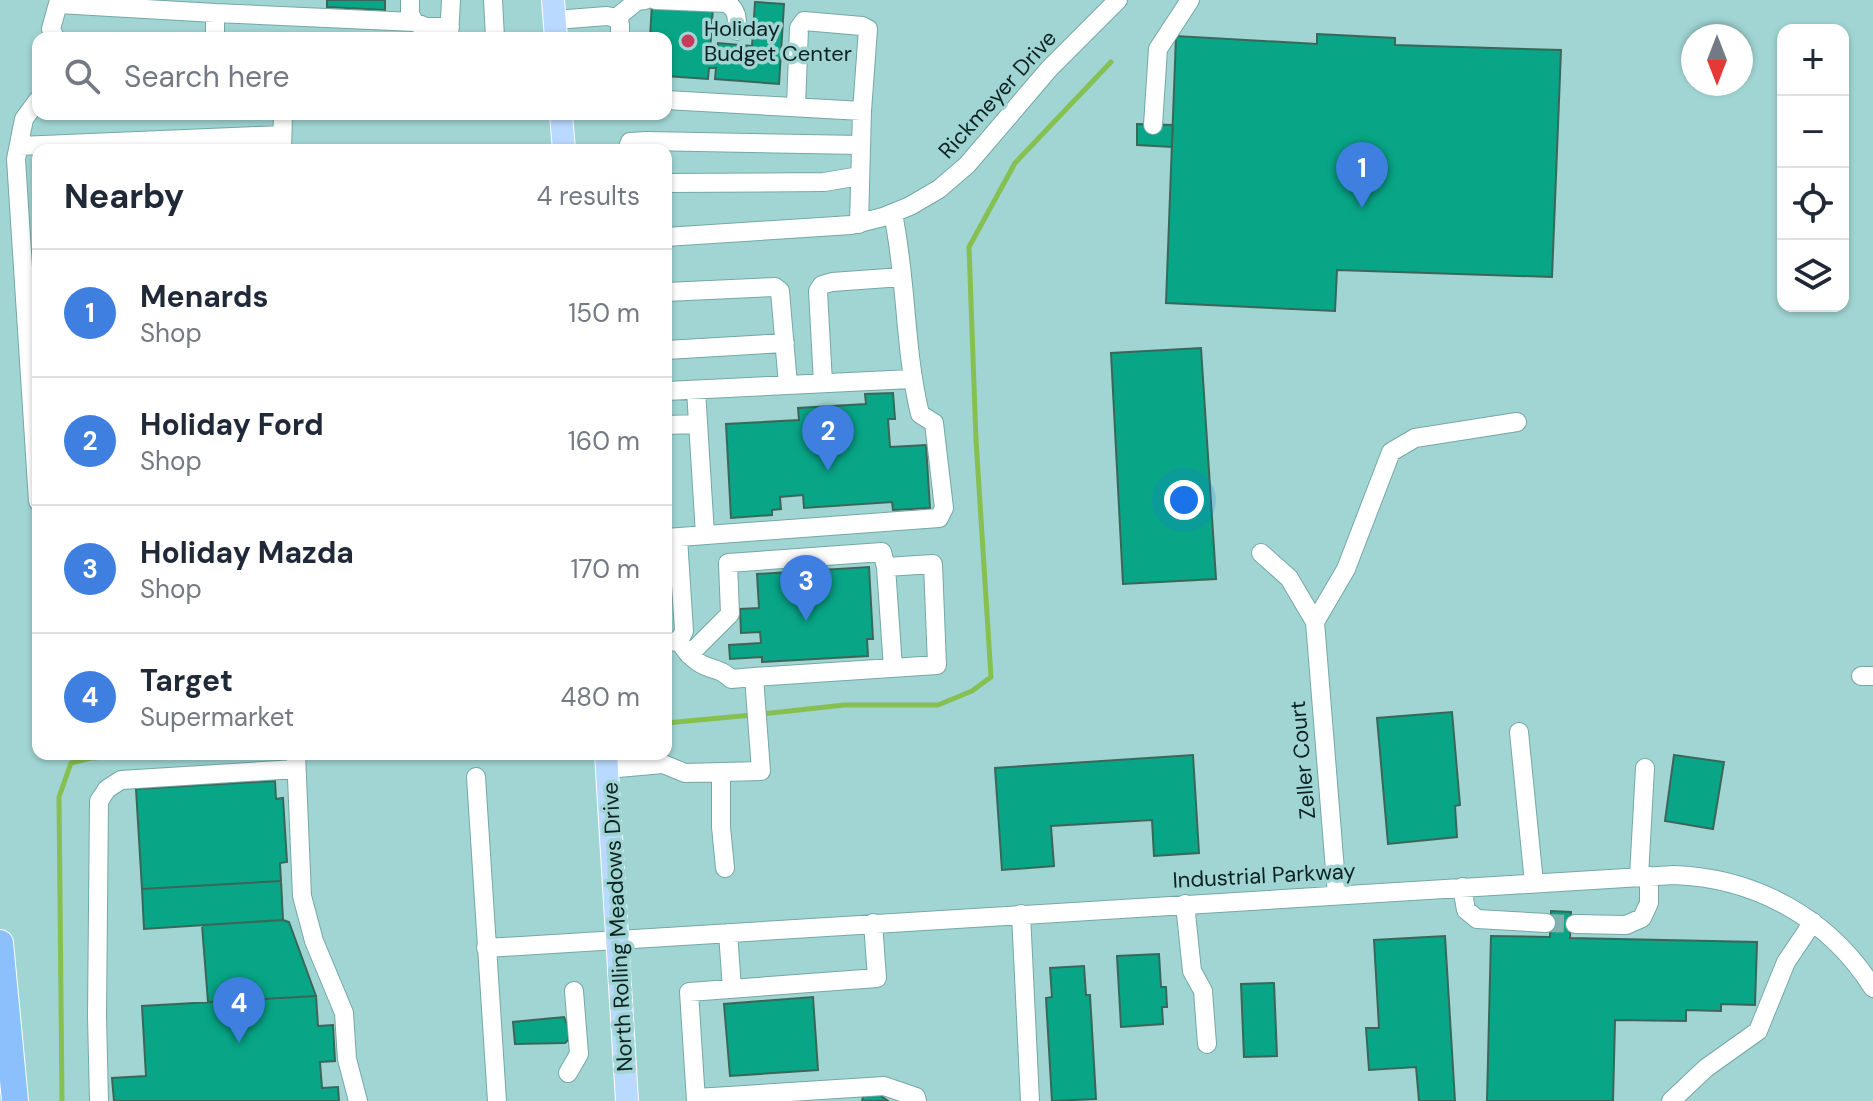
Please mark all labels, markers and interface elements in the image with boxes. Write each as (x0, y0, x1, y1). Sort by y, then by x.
place label: Holiday Budget Center (704, 14, 852, 68)
street label: Rickmeyer Drive (932, 24, 1063, 165)
north arrow (1681, 24, 1753, 96)
map controls (1777, 24, 1849, 312)
button: + (1777, 24, 1849, 96)
search box (32, 32, 672, 120)
marker: Holiday Budget Center (679, 32, 697, 50)
icon: search (60, 54, 104, 98)
text: Search here (124, 57, 290, 96)
button: − (1777, 96, 1849, 168)
pin: 1 (1336, 142, 1388, 208)
button: locate (1777, 168, 1849, 240)
text: Nearby (64, 174, 184, 219)
text: 4 results (536, 179, 640, 213)
button: layers (1777, 240, 1849, 312)
text: Menards (140, 277, 268, 316)
text: 1 (85, 296, 95, 330)
text: 150 m (568, 296, 640, 330)
text: Shop (140, 316, 202, 350)
text: Holiday Ford (140, 405, 324, 444)
pin: 2 (802, 405, 854, 471)
text: 2 (82, 424, 98, 458)
text: 160 m (568, 424, 640, 458)
text: Shop (140, 444, 202, 478)
your location (1164, 480, 1204, 520)
text: Holiday Mazda (140, 533, 354, 572)
text: 3 (82, 552, 98, 586)
text: 170 m (571, 552, 640, 586)
pin: 3 (780, 555, 832, 621)
text: Shop (140, 572, 202, 606)
text: Target (140, 661, 233, 700)
text: 4 (82, 680, 98, 714)
text: 480 m (561, 680, 640, 714)
street label: Zeller Court (1283, 699, 1322, 820)
text: Supermarket (140, 700, 294, 734)
street label: North Rolling Meadows Drive (595, 781, 640, 1073)
street label: Industrial Parkway (1172, 856, 1356, 895)
pin: 4 (213, 977, 265, 1043)

